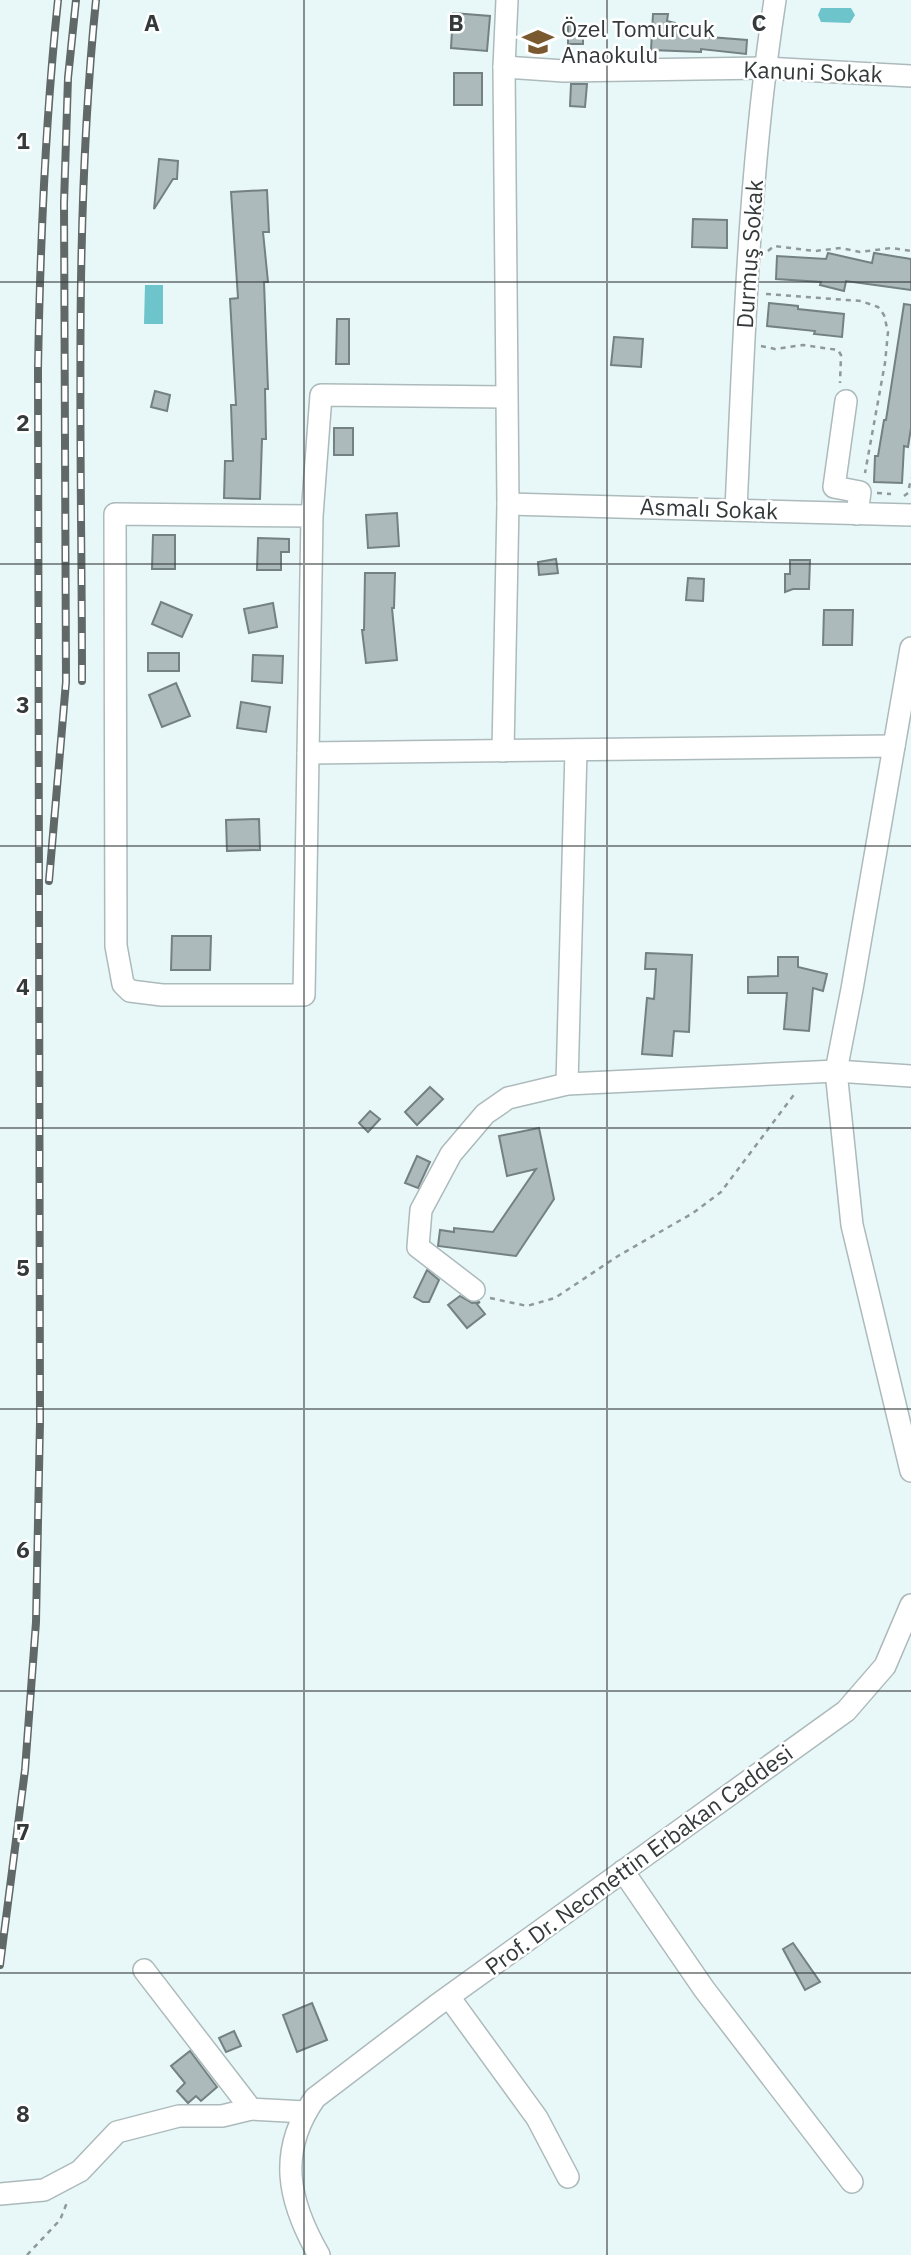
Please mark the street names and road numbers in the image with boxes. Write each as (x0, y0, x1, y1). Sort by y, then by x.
street label: Kanuni Sokak (743, 54, 883, 88)
street label: Durmuş Sokak (729, 178, 769, 329)
street label: Asmalı Sokak (639, 491, 779, 525)
street label: Prof. Dr. Necmettin Erbakan Caddesi (479, 1737, 798, 1981)

